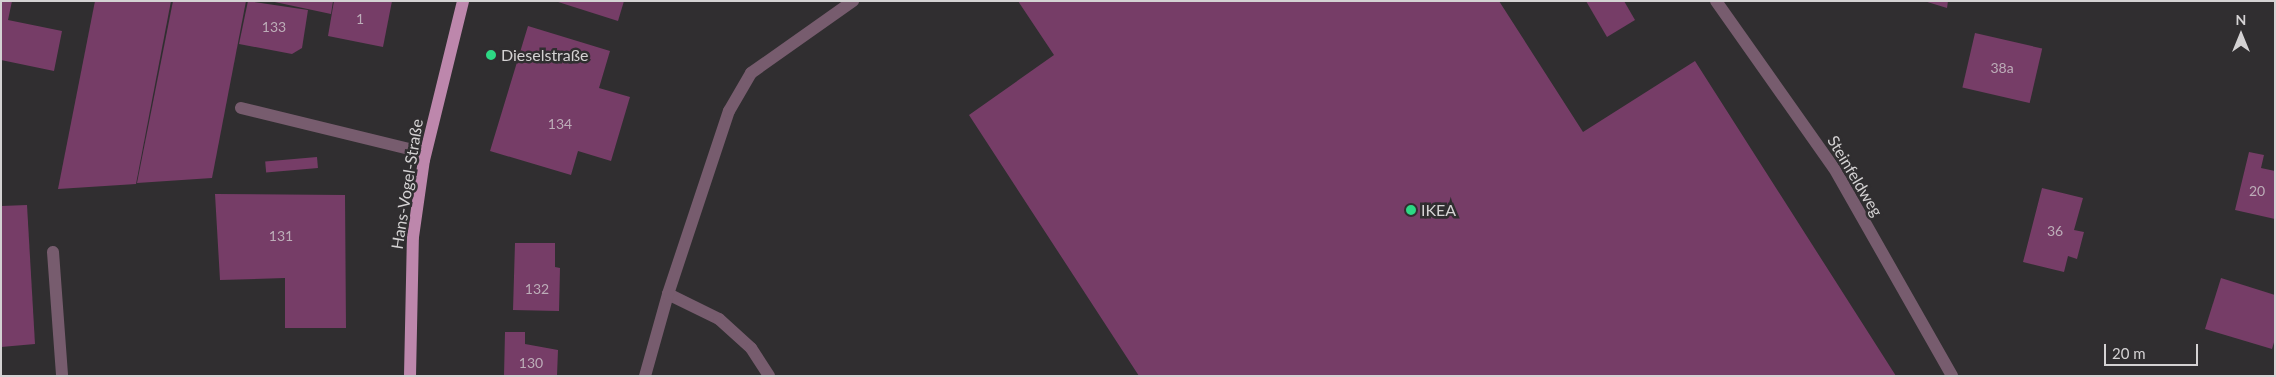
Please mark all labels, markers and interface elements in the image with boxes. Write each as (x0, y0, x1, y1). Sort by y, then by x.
north arrow (2216, 10, 2266, 60)
house number: 1 (356, 11, 364, 27)
text: N (2236, 11, 2246, 28)
house number: 133 (262, 19, 286, 35)
place label: Dieselstraße (501, 45, 588, 65)
marker: Dieselstraße (485, 49, 497, 61)
house number: 38a (1990, 60, 2014, 76)
house number: 134 (548, 116, 572, 132)
street label: Hans-Vogel-Straße (387, 117, 427, 251)
street label: Steinfeldweg (1823, 132, 1887, 220)
house number: 20 (2249, 183, 2265, 199)
place label: IKEA (1421, 200, 1456, 220)
marker: IKEA (1405, 204, 1417, 216)
house number: 36 (2047, 223, 2063, 239)
house number: 131 (269, 228, 293, 244)
house number: 132 (525, 281, 549, 297)
scale bar (2106, 334, 2200, 366)
text: 20 m (2112, 344, 2146, 362)
house number: 130 (519, 355, 543, 371)

